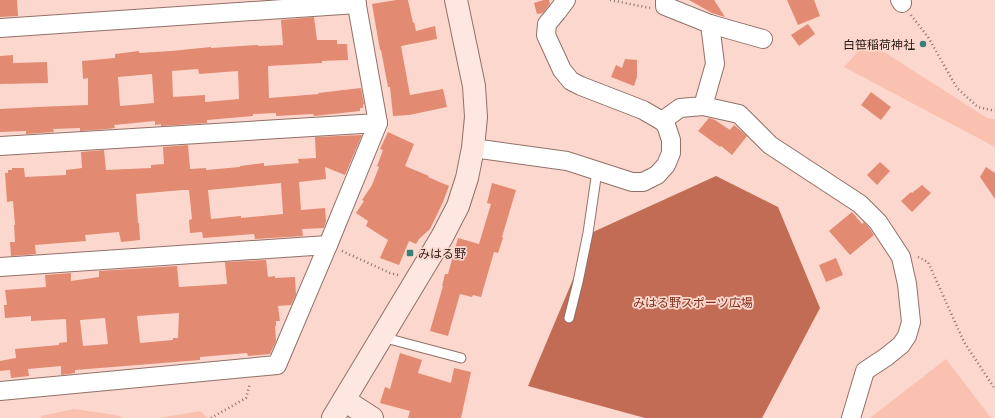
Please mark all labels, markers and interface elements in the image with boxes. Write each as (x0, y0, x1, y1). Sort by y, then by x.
place label: 白笹稲荷神社 (843, 38, 915, 51)
marker: 白笹稲荷神社 (918, 39, 928, 49)
place label: みはる野 (418, 247, 466, 260)
marker: みはる野 (405, 248, 415, 258)
park label: みはる野スポーツ広場 (633, 296, 753, 309)

